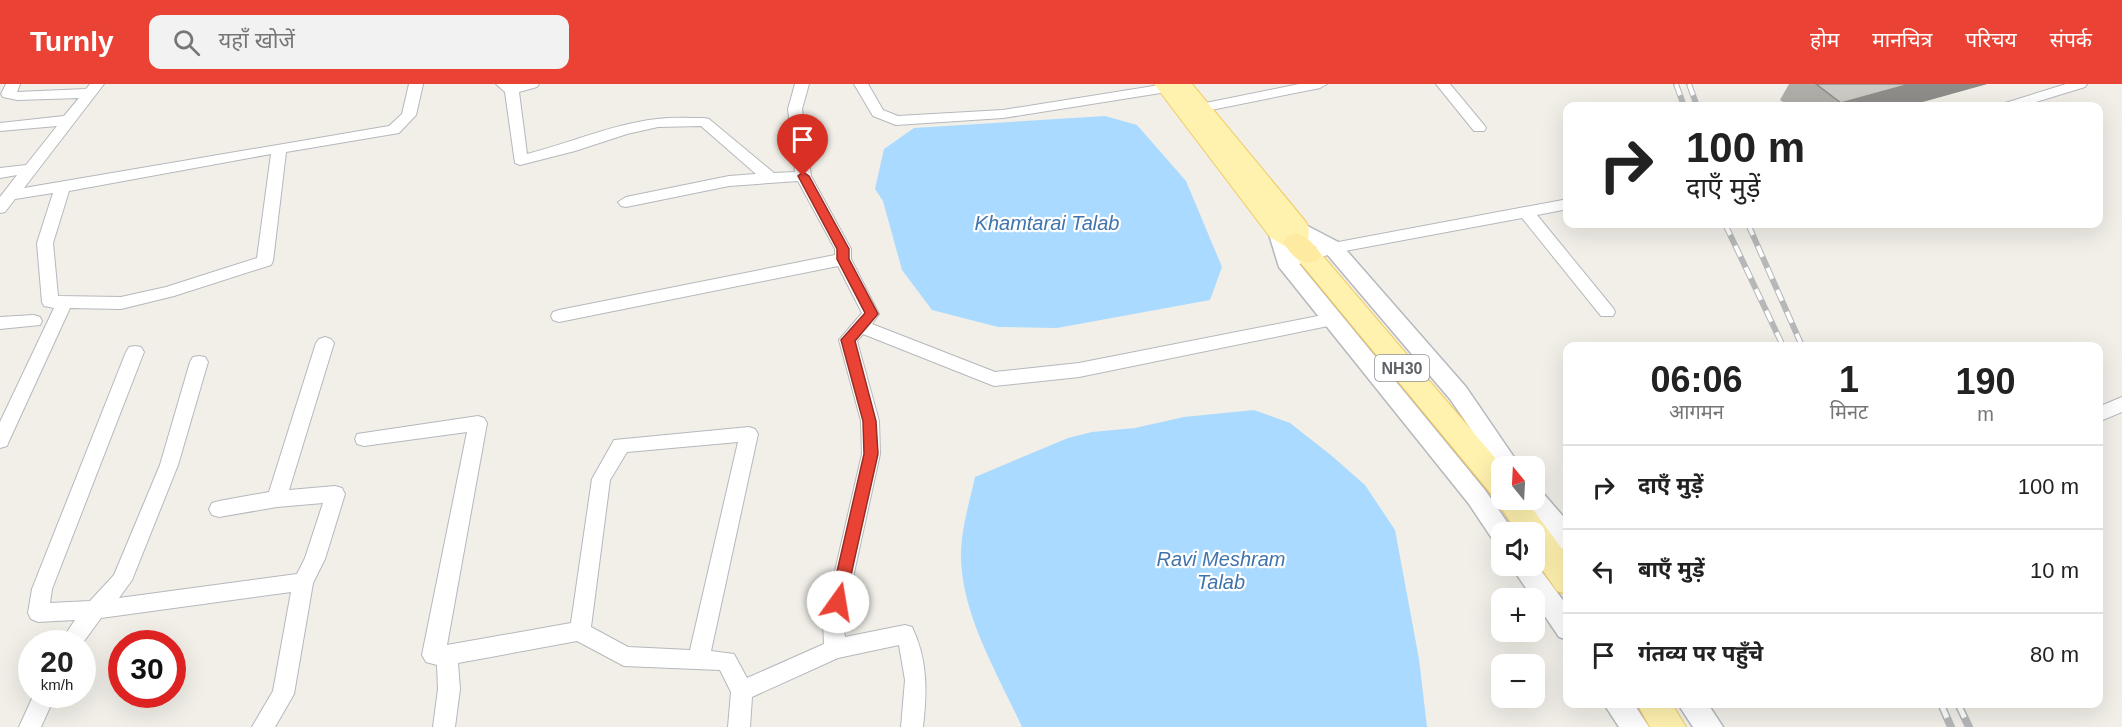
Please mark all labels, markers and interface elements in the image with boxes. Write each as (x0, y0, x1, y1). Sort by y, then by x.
search box (149, 15, 569, 69)
text: Turnly (30, 26, 113, 57)
icon: search (170, 26, 203, 59)
text: यहाँ खोजें (218, 28, 295, 53)
text: होम (1810, 28, 1839, 51)
text: मानचित्र (1872, 28, 1932, 51)
text: परिचय (1965, 28, 2017, 51)
text: संपर्क (2050, 28, 2092, 51)
pin (777, 114, 828, 176)
icon: arrive (786, 123, 819, 156)
text: 100 m (1686, 124, 1805, 171)
icon: right (1587, 126, 1665, 204)
text: दाएँ मुड़ें (1686, 173, 1760, 203)
water label: Khamtarai Talab (975, 212, 1119, 234)
road number: NH30 (1375, 355, 1429, 381)
text: 06:06 (1650, 359, 1742, 400)
text: 1 (1839, 359, 1859, 400)
text: 190 (1956, 361, 2016, 402)
text: आगमन (1669, 401, 1724, 423)
text: मिनट (1830, 401, 1868, 423)
text: m (1977, 403, 1994, 425)
north arrow (1491, 456, 1545, 510)
map controls (1491, 456, 1545, 708)
icon: right (1587, 471, 1620, 504)
text: दाएँ मुड़ें (1638, 473, 1703, 498)
text: 100 m (2018, 474, 2079, 499)
button: sound (1491, 522, 1545, 576)
water label: Ravi Meshram Talab (1157, 548, 1285, 593)
icon: left (1587, 555, 1620, 588)
text: बाएँ मुड़ें (1638, 557, 1704, 582)
text: 10 m (2030, 558, 2079, 583)
position arrow (806, 570, 870, 634)
button: + (1491, 588, 1545, 642)
speed limit sign: 30 (108, 630, 186, 708)
icon: arrive (1587, 639, 1620, 672)
text: गंतव्य पर पहुँचे (1638, 641, 1763, 666)
text: 80 m (2030, 642, 2079, 667)
text: 20 (40, 645, 74, 678)
button: − (1491, 654, 1545, 708)
text: km/h (41, 676, 73, 693)

